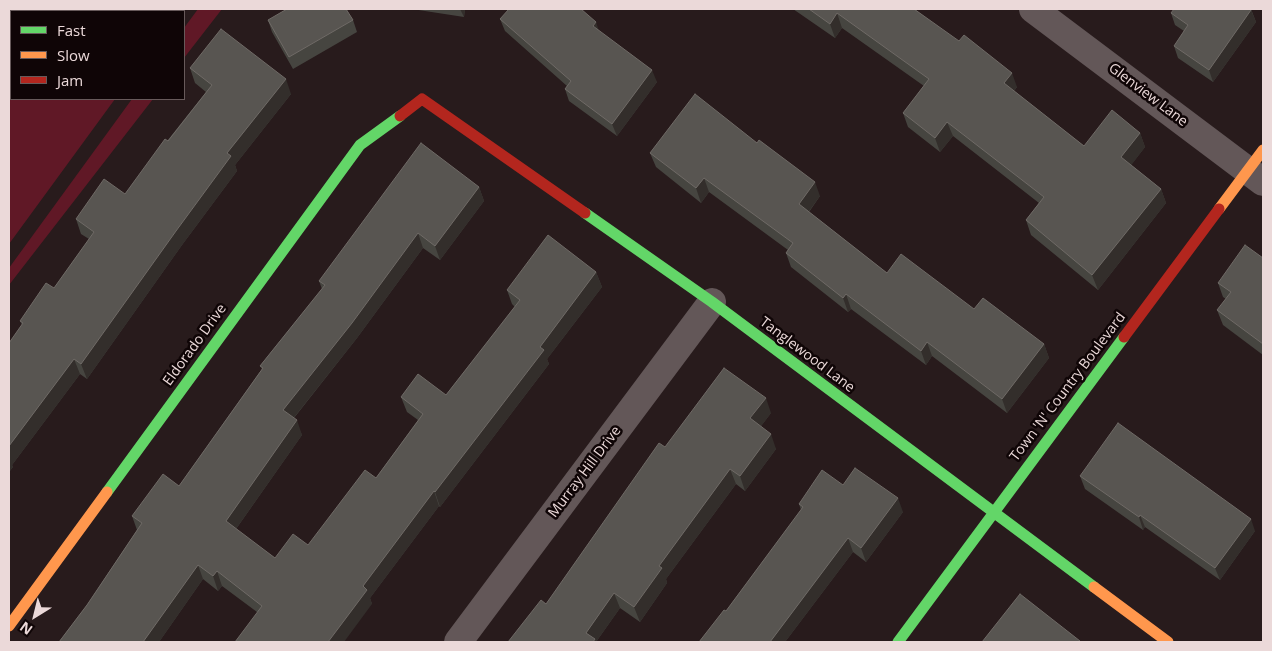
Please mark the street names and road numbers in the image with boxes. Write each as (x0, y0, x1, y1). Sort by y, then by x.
street label: Glenview Lane (1105, 60, 1191, 130)
street label: Eldorado Drive (160, 301, 230, 389)
street label: Town 'N' Country Boulevard (1007, 309, 1129, 465)
street label: Tanglewood Lane (756, 314, 858, 396)
street label: Murray Hill Drive (545, 423, 625, 521)

